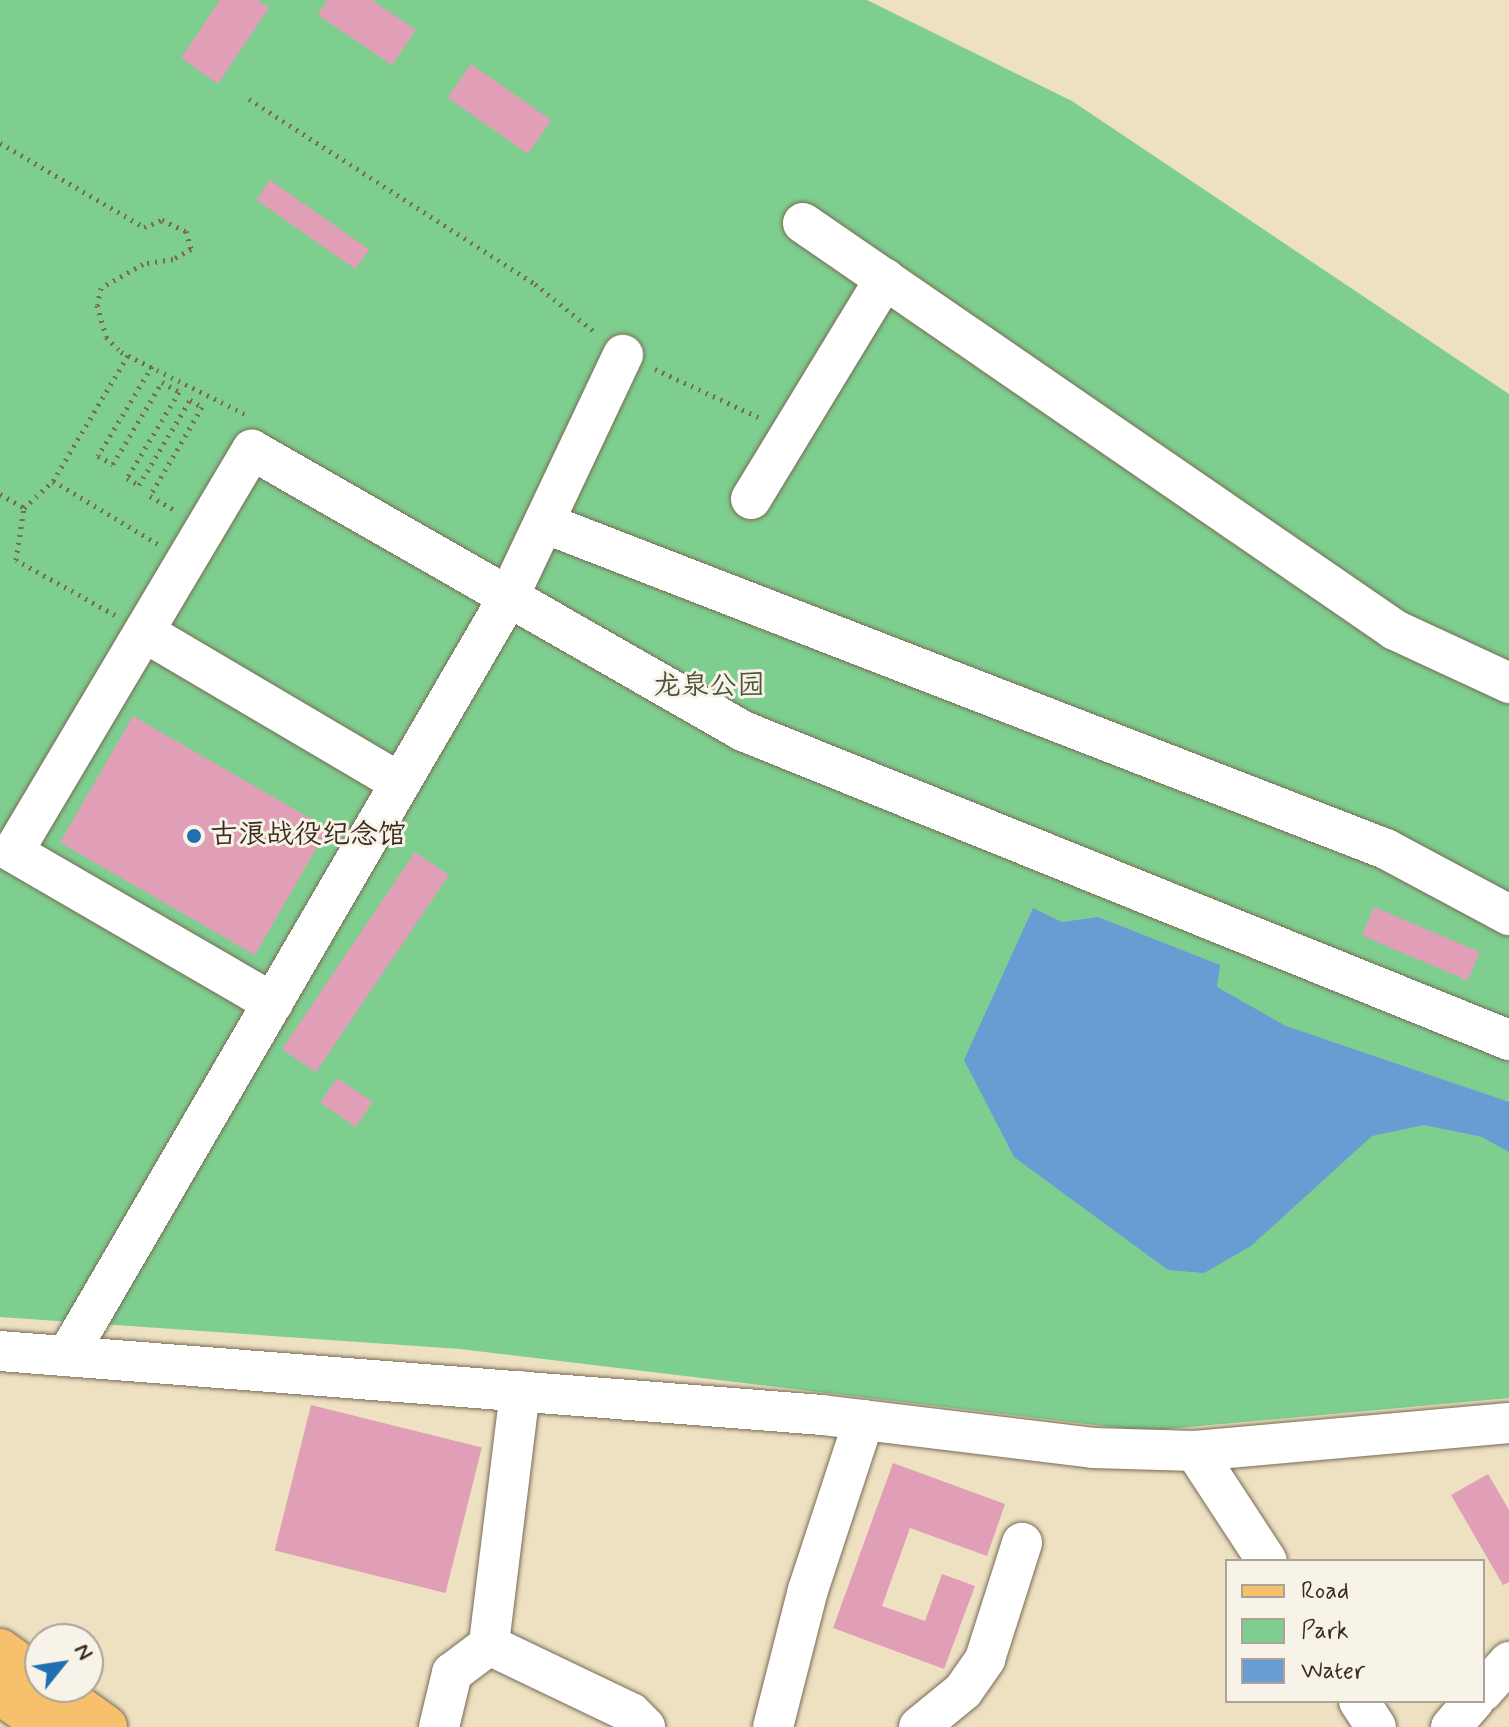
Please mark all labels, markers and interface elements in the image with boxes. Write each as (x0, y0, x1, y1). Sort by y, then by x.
park label: 龙泉公园 (653, 670, 765, 704)
place label: 古浪战役纪念馆 (210, 819, 406, 853)
marker: 古浪战役纪念馆 (185, 827, 203, 845)
legend (1225, 1559, 1485, 1703)
text: Road (1301, 1576, 1349, 1607)
text: Park (1301, 1616, 1349, 1647)
north arrow (24, 1623, 104, 1703)
text: N (67, 1639, 99, 1665)
text: Water (1301, 1656, 1365, 1687)

